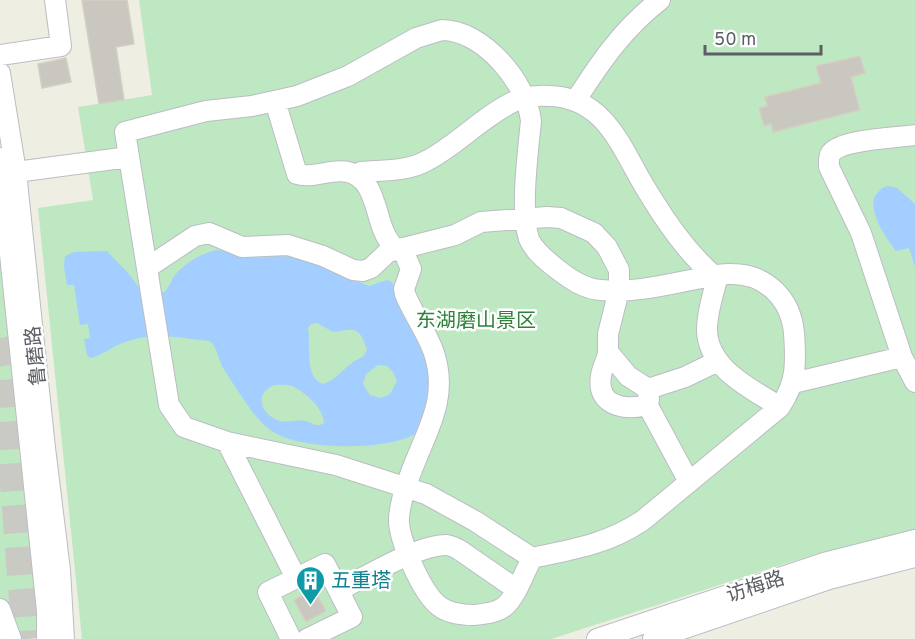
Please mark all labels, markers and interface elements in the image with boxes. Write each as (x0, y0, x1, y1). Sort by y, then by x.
scale bar (705, 18, 820, 56)
text: 50 m (714, 29, 756, 52)
park label: 东湖磨山景区 (416, 309, 536, 335)
street label: 鲁磨路 (21, 325, 53, 387)
building icon: 五重塔 (294, 564, 326, 606)
street label: 访梅路 (723, 566, 788, 610)
place label: 五重塔 (331, 569, 391, 595)

